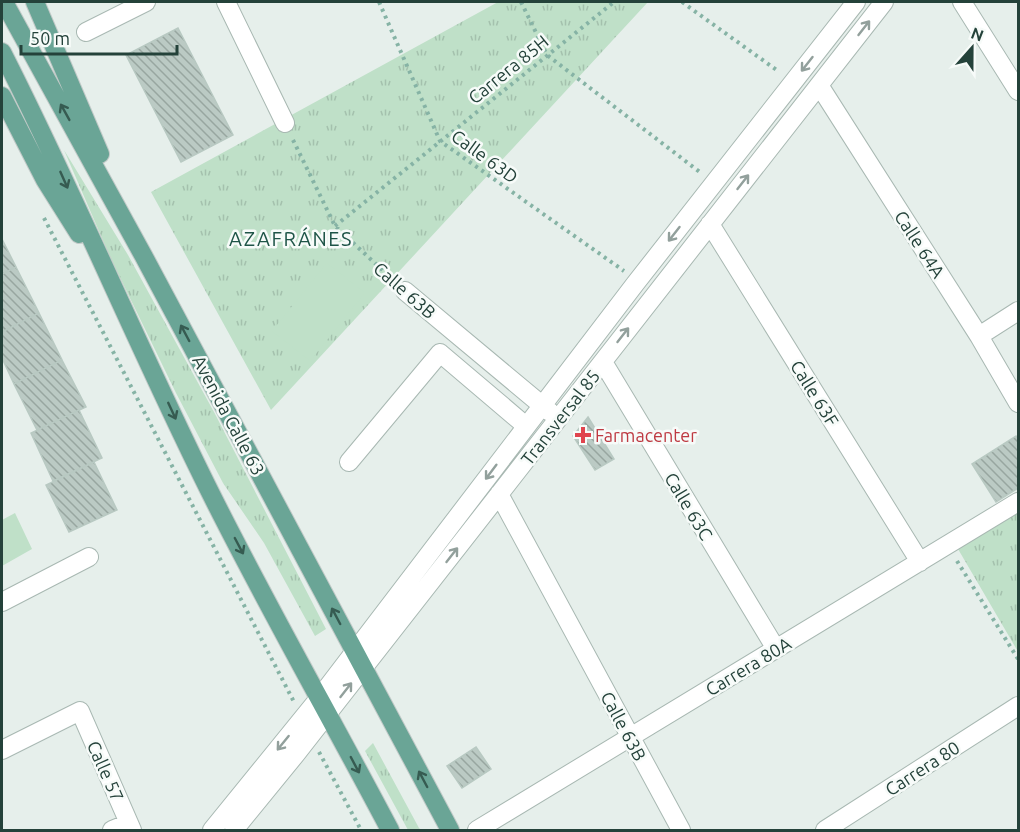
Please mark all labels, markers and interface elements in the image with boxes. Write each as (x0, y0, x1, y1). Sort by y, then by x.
scale bar (21, 18, 177, 56)
north arrow (942, 18, 1002, 78)
one-way arrow (857, 20, 870, 36)
text: N (969, 23, 986, 45)
text: 50 m (30, 28, 70, 48)
street label: Carrera 85H (464, 31, 552, 107)
one-way arrow (800, 56, 813, 72)
one-way arrow (58, 104, 70, 121)
street label: Calle 63D (448, 125, 522, 187)
one-way arrow (59, 170, 71, 188)
one-way arrow (737, 174, 750, 190)
street label: Calle 64A (891, 207, 949, 281)
one-way arrow (667, 226, 680, 242)
district label: AZAFRÁNES (229, 227, 353, 250)
street label: Calle 63B (370, 258, 440, 322)
one-way arrow (179, 325, 191, 342)
one-way arrow (617, 328, 630, 344)
street label: Avenida Calle 63 (189, 352, 269, 478)
street label: Calle 63F (787, 357, 843, 429)
street label: Transversal 85 (517, 365, 603, 469)
one-way arrow (167, 402, 179, 420)
place label: Farmacenter (595, 425, 697, 445)
marker: Farmacenter (576, 428, 590, 442)
one-way arrow (484, 464, 497, 480)
street label: Calle 63C (661, 469, 717, 543)
one-way arrow (233, 537, 245, 554)
one-way arrow (445, 547, 458, 563)
one-way arrow (330, 608, 342, 625)
street label: Carrera 80A (702, 633, 795, 699)
one-way arrow (339, 683, 352, 699)
street label: Calle 63B (597, 688, 651, 764)
one-way arrow (277, 735, 290, 751)
street label: Carrera 80 (881, 737, 963, 799)
street label: Calle 57 (84, 738, 128, 804)
one-way arrow (350, 755, 361, 773)
one-way arrow (417, 771, 429, 788)

